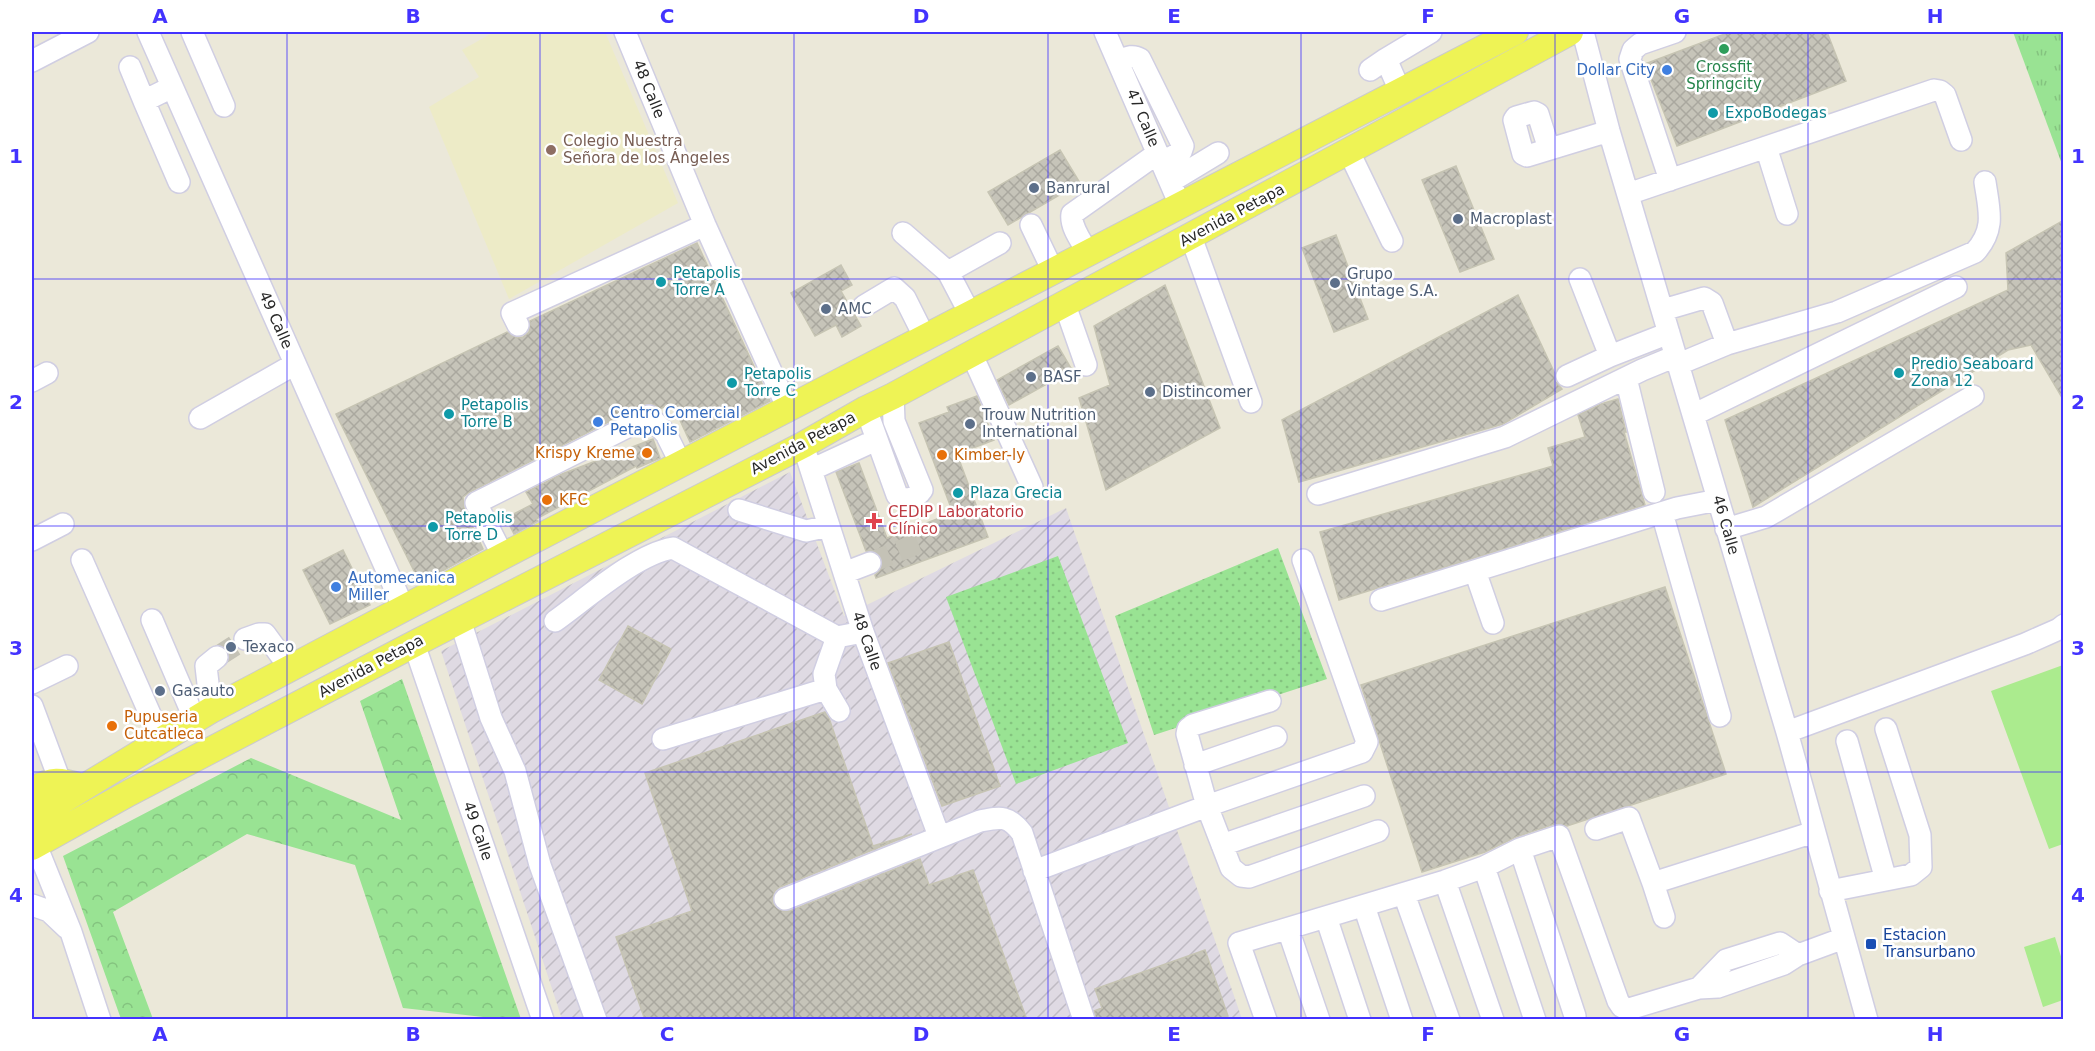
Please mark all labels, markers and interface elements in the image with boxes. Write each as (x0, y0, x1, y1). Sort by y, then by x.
text: A (152, 4, 168, 28)
text: B (405, 4, 421, 28)
text: C (660, 4, 674, 28)
text: D (913, 4, 929, 28)
text: E (1167, 4, 1181, 28)
text: F (1421, 4, 1435, 28)
text: G (1674, 4, 1690, 28)
text: H (1927, 4, 1943, 28)
marker: Crossfit Springcity (1717, 42, 1731, 56)
street label: 48 Calle (629, 57, 669, 121)
place label: Crossfit Springcity (1686, 58, 1762, 93)
place label: Dollar City (1576, 61, 1655, 79)
marker: Dollar City (1660, 63, 1674, 77)
street label: 47 Calle (1123, 86, 1163, 150)
place label: ExpoBodegas (1725, 104, 1827, 122)
marker: ExpoBodegas (1706, 106, 1720, 120)
place label: Colegio Nuestra Señora de los Ángeles (563, 132, 730, 167)
marker: Colegio Nuestra Señora de los Ángeles (544, 143, 558, 157)
text: 1 (9, 144, 23, 168)
text: 1 (2071, 144, 2085, 168)
place label: Banrural (1046, 179, 1110, 197)
street label: Avenida Petapa (1176, 180, 1288, 250)
marker: Banrural (1027, 181, 1041, 195)
place label: Macroplast (1470, 210, 1552, 228)
marker: Macroplast (1451, 212, 1465, 226)
place label: Petapolis Torre A (672, 264, 741, 299)
place label: Grupo Vintage S.A. (1347, 265, 1438, 300)
marker: Petapolis Torre A (654, 275, 668, 289)
marker: Grupo Vintage S.A. (1328, 276, 1342, 290)
street label: 49 Calle (255, 288, 297, 352)
place label: AMC (838, 300, 872, 318)
marker: AMC (819, 302, 833, 316)
place label: Predio Seaboard Zona 12 (1911, 355, 2034, 390)
place label: Petapolis Torre C (743, 365, 812, 400)
marker: Predio Seaboard Zona 12 (1892, 366, 1906, 380)
place label: BASF (1043, 368, 1082, 386)
marker: BASF (1024, 370, 1038, 384)
marker: Petapolis Torre C (725, 376, 739, 390)
place label: Distincomer (1162, 383, 1253, 401)
marker: Distincomer (1143, 385, 1157, 399)
text: 2 (9, 390, 23, 414)
text: 2 (2071, 390, 2085, 414)
place label: Petapolis Torre B (460, 396, 529, 431)
place label: Centro Comercial Petapolis (610, 404, 740, 439)
place label: Trouw Nutrition International (981, 406, 1096, 441)
marker: Petapolis Torre B (442, 407, 456, 421)
street label: Avenida Petapa (747, 408, 859, 478)
marker: Centro Comercial Petapolis (591, 415, 605, 429)
marker: Trouw Nutrition International (963, 417, 977, 431)
place label: Krispy Kreme (535, 444, 635, 462)
marker: Krispy Kreme (640, 446, 654, 460)
place label: Kimber-ly (954, 446, 1025, 464)
marker: Kimber-ly (935, 448, 949, 462)
place label: Plaza Grecia (970, 484, 1063, 502)
marker: Plaza Grecia (951, 486, 965, 500)
place label: KFC (559, 491, 588, 509)
marker: KFC (540, 493, 554, 507)
street label: 46 Calle (1709, 493, 1743, 557)
place label: CEDIP Laboratorio Clínico (888, 503, 1024, 538)
place label: Petapolis Torre D (444, 509, 513, 544)
marker: CEDIP Laboratorio Clínico (865, 512, 883, 530)
marker: Petapolis Torre D (426, 520, 440, 534)
place label: Automecanica Miller (348, 569, 455, 604)
marker: Automecanica Miller (329, 580, 343, 594)
street label: 48 Calle (849, 609, 885, 673)
street label: Avenida Petapa (315, 631, 427, 701)
text: 3 (9, 636, 23, 660)
text: 3 (2071, 636, 2085, 660)
place label: Texaco (242, 638, 294, 656)
marker: Texaco (224, 640, 238, 654)
place label: Gasauto (172, 682, 234, 700)
marker: Gasauto (153, 684, 167, 698)
place label: Pupuseria Cutcatleca (124, 708, 204, 743)
marker: Pupuseria Cutcatleca (105, 719, 119, 733)
street label: 49 Calle (460, 799, 496, 863)
text: 4 (9, 883, 23, 907)
text: 4 (2071, 883, 2085, 907)
place label: Estacion Transurbano (1882, 926, 1976, 961)
marker: Estacion Transurbano (1864, 937, 1878, 951)
text: A (152, 1022, 168, 1046)
text: B (405, 1022, 421, 1046)
text: C (660, 1022, 674, 1046)
text: D (913, 1022, 929, 1046)
text: E (1167, 1022, 1181, 1046)
text: F (1421, 1022, 1435, 1046)
text: G (1674, 1022, 1690, 1046)
text: H (1927, 1022, 1943, 1046)

